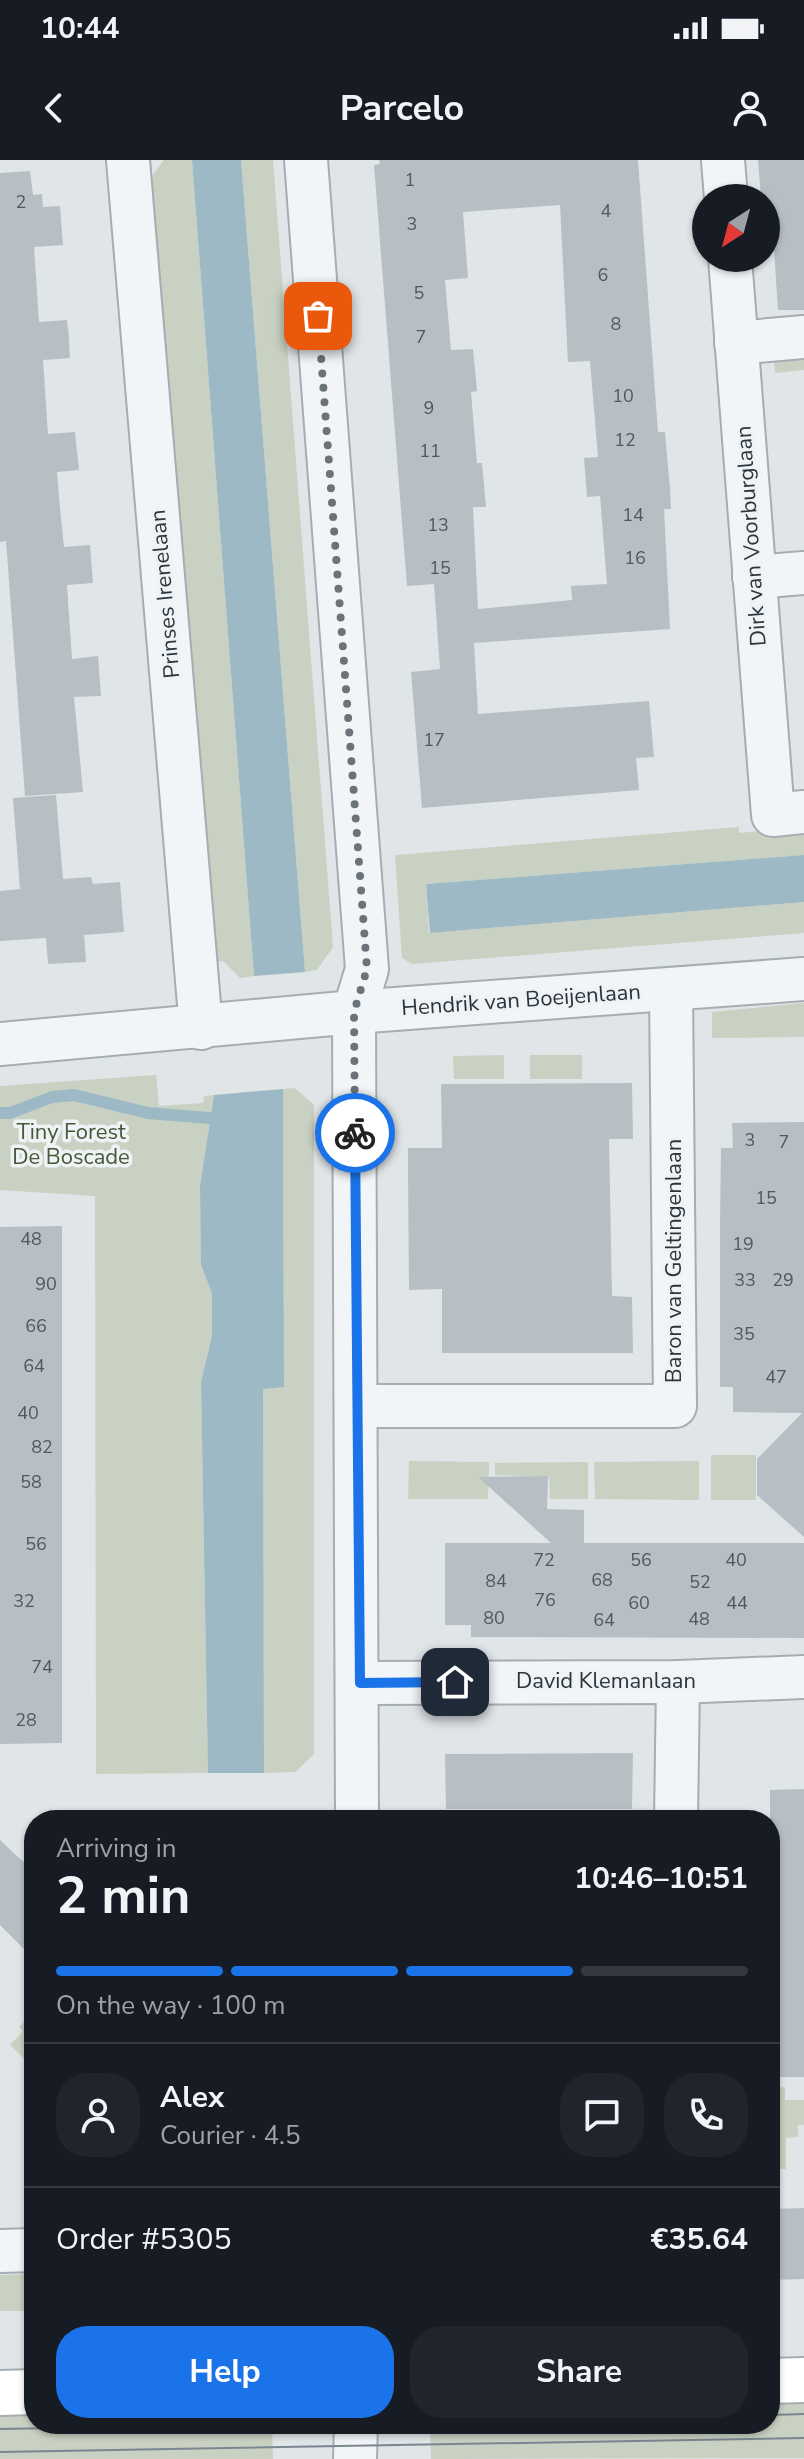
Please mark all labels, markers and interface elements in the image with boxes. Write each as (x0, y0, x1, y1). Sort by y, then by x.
text: 10:44 (40, 8, 119, 49)
text: Parcelo (340, 84, 464, 133)
icon: back (32, 86, 76, 130)
icon: person (728, 86, 772, 130)
house number: 1 (405, 168, 415, 192)
north arrow (692, 184, 780, 272)
map controls (692, 184, 780, 272)
house number: 2 (16, 190, 26, 214)
house number: 4 (601, 199, 612, 223)
house number: 3 (407, 212, 417, 236)
house number: 6 (598, 263, 608, 287)
house number: 5 (414, 281, 424, 305)
pin (284, 282, 352, 350)
icon: bag (296, 294, 340, 338)
house number: 8 (611, 312, 621, 336)
house number: 7 (416, 325, 426, 349)
house number: 10 (612, 384, 634, 408)
house number: 9 (424, 396, 434, 420)
street label: Dirk van Voorburglaan (728, 425, 774, 647)
house number: 12 (614, 428, 636, 452)
house number: 11 (419, 439, 441, 463)
house number: 14 (622, 503, 644, 527)
street label: Prinses Irenelaan (143, 508, 187, 680)
house number: 13 (427, 513, 449, 537)
house number: 16 (624, 546, 646, 570)
house number: 15 (429, 556, 451, 580)
house number: 17 (423, 728, 445, 752)
street label: Hendrik van Boeijenlaan (400, 977, 642, 1023)
courier (315, 1093, 395, 1173)
icon: bike (333, 1111, 377, 1155)
park label: Tiny Forest De Boscade (12, 1117, 130, 1172)
house number: 3 (745, 1128, 755, 1152)
house number: 7 (779, 1130, 789, 1154)
street label: Baron van Geltingenlaan (659, 1139, 689, 1383)
house number: 15 (755, 1186, 777, 1210)
house number: 48 (20, 1227, 42, 1251)
house number: 19 (732, 1232, 754, 1256)
house number: 33 (734, 1268, 756, 1292)
house number: 29 (772, 1268, 794, 1292)
house number: 90 (35, 1272, 57, 1296)
house number: 66 (25, 1314, 47, 1338)
house number: 35 (733, 1322, 755, 1346)
house number: 64 (23, 1354, 45, 1378)
house number: 47 (765, 1365, 787, 1389)
house number: 40 (17, 1401, 39, 1425)
house number: 82 (31, 1435, 53, 1459)
house number: 58 (20, 1470, 42, 1494)
house number: 56 (25, 1532, 47, 1556)
house number: 72 (533, 1548, 555, 1572)
house number: 56 (630, 1548, 652, 1572)
house number: 40 (725, 1548, 747, 1572)
house number: 68 (591, 1568, 613, 1592)
house number: 84 (485, 1569, 507, 1593)
house number: 52 (689, 1570, 711, 1594)
house number: 76 (534, 1588, 556, 1612)
house number: 32 (13, 1589, 35, 1613)
house number: 60 (628, 1591, 650, 1615)
house number: 44 (726, 1591, 748, 1615)
house number: 80 (483, 1606, 505, 1630)
house number: 48 (688, 1607, 710, 1631)
house number: 64 (593, 1608, 615, 1632)
pin (421, 1648, 489, 1716)
house number: 74 (31, 1655, 53, 1679)
icon: home (433, 1660, 477, 1704)
street label: David Klemanlaan (516, 1666, 696, 1696)
house number: 28 (15, 1708, 37, 1732)
text: Arriving in (56, 1831, 177, 1866)
text: 10:46–10:51 (574, 1858, 748, 1899)
text: 2 min (56, 1860, 191, 1931)
text: On the way · 100 m (56, 1988, 285, 2023)
button: person (56, 2073, 140, 2157)
button: chat (560, 2073, 644, 2157)
button: phone (664, 2073, 748, 2157)
text: Alex (160, 2077, 224, 2118)
text: Courier · 4.5 (160, 2118, 301, 2153)
text: Order #5305 (56, 2219, 231, 2260)
text: €35.64 (651, 2219, 748, 2260)
button: Help (56, 2326, 394, 2418)
button: Share (410, 2326, 748, 2418)

